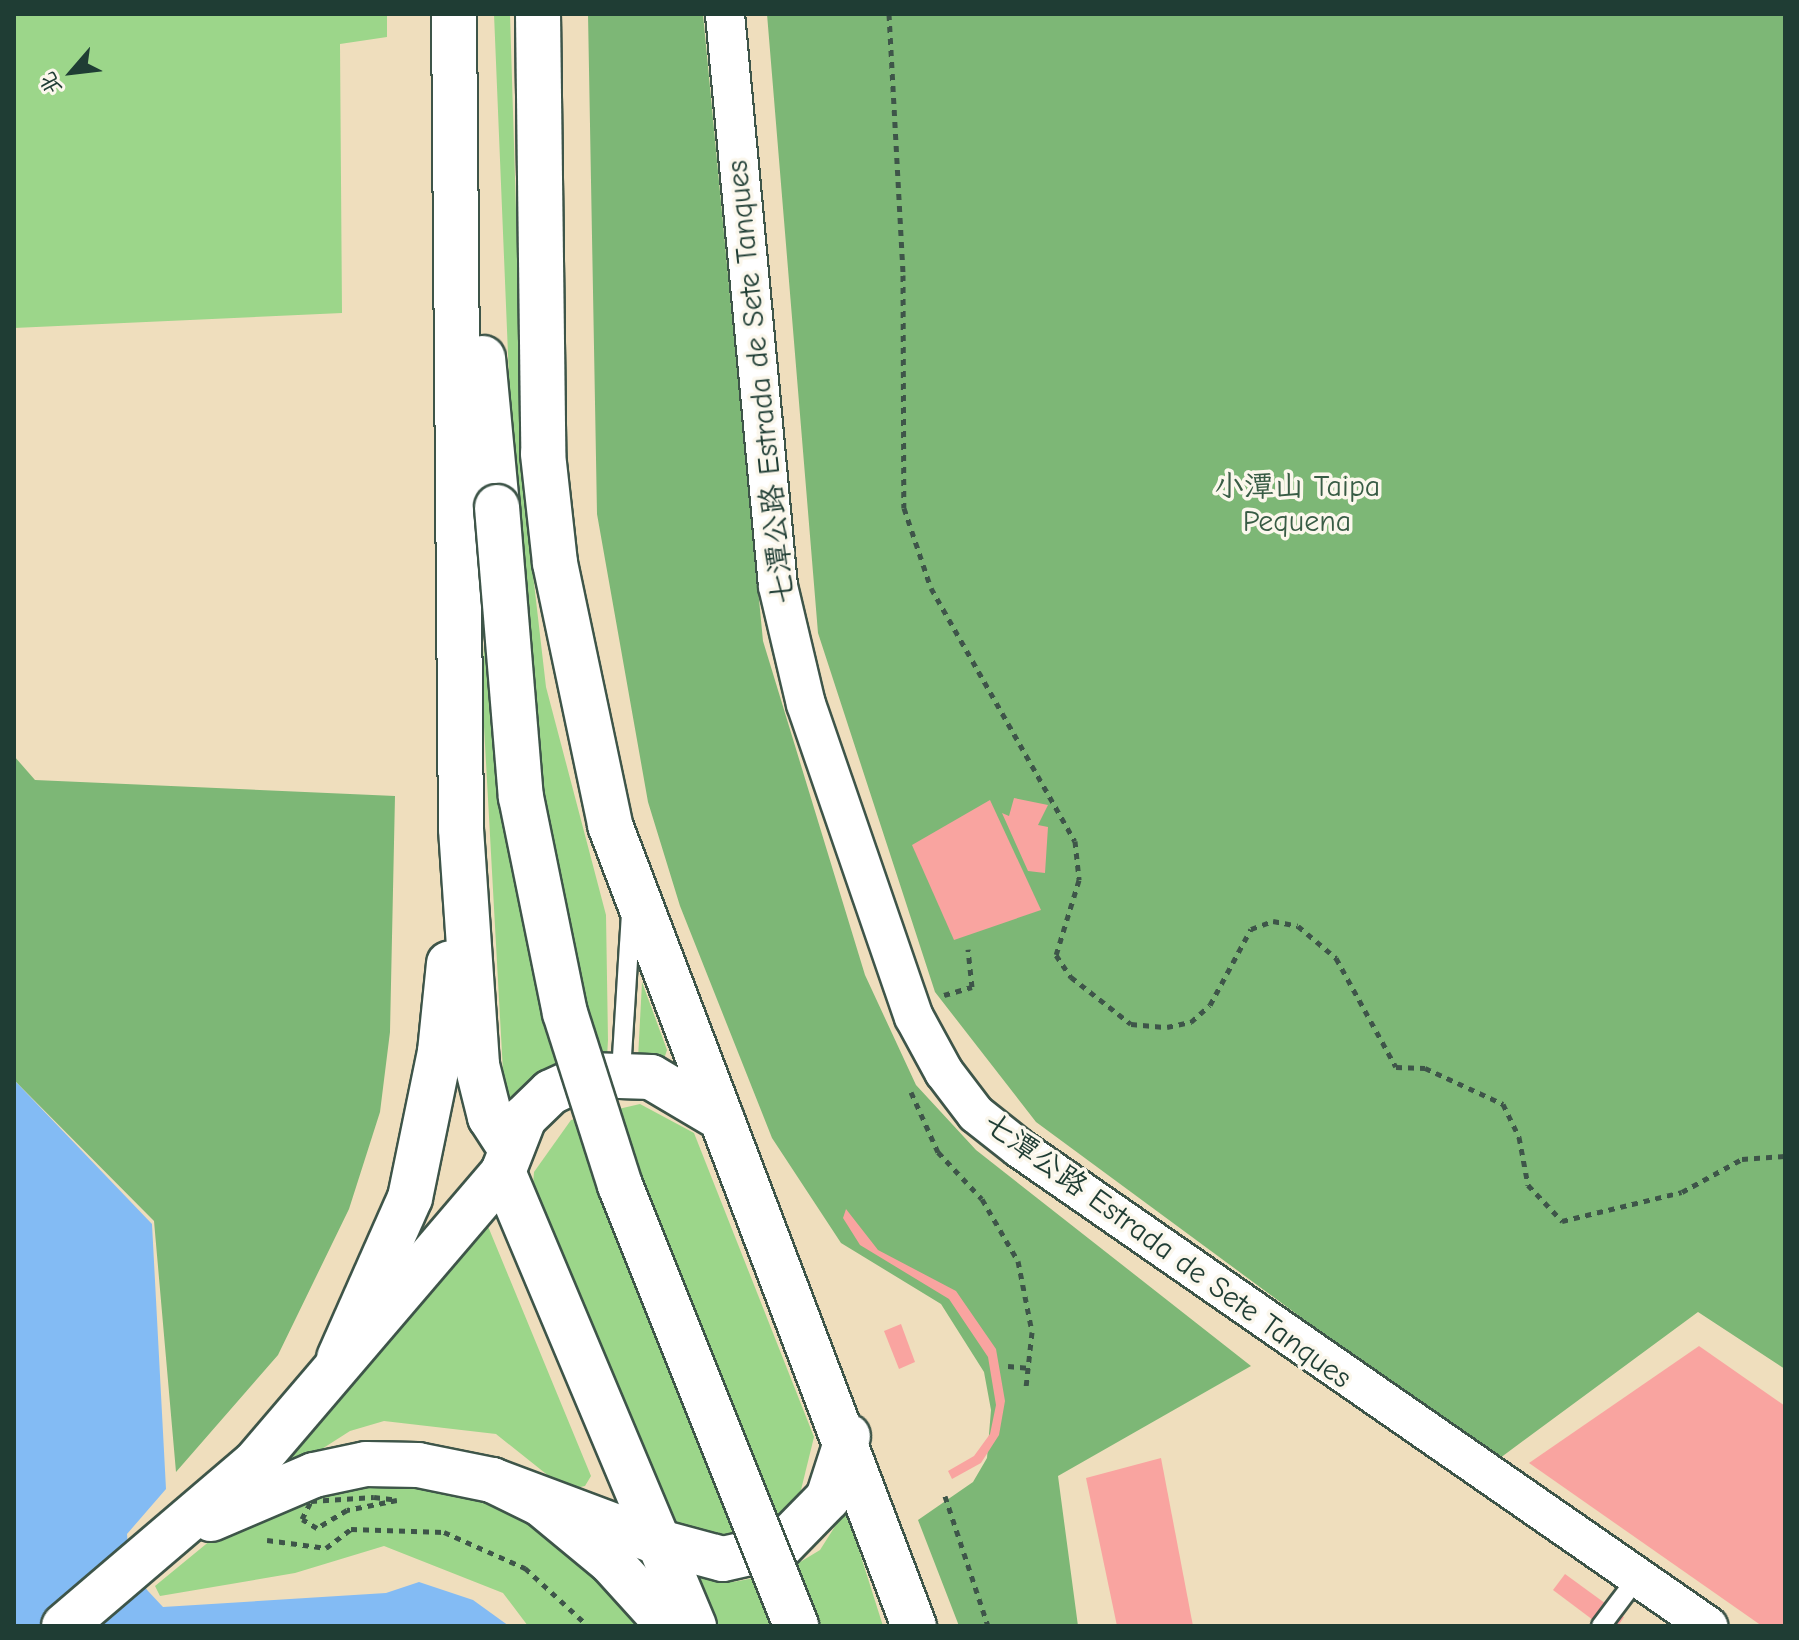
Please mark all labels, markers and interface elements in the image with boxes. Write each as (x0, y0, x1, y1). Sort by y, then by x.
north arrow (32, 32, 112, 112)
text: 北 (34, 67, 67, 99)
street label: 七潭公路 Estrada de Sete Tanques (720, 158, 802, 606)
park label: 小潭山 Taipa Pequena (1214, 469, 1380, 540)
street label: 七潭公路 Estrada de Sete Tanques (976, 1105, 1358, 1397)

